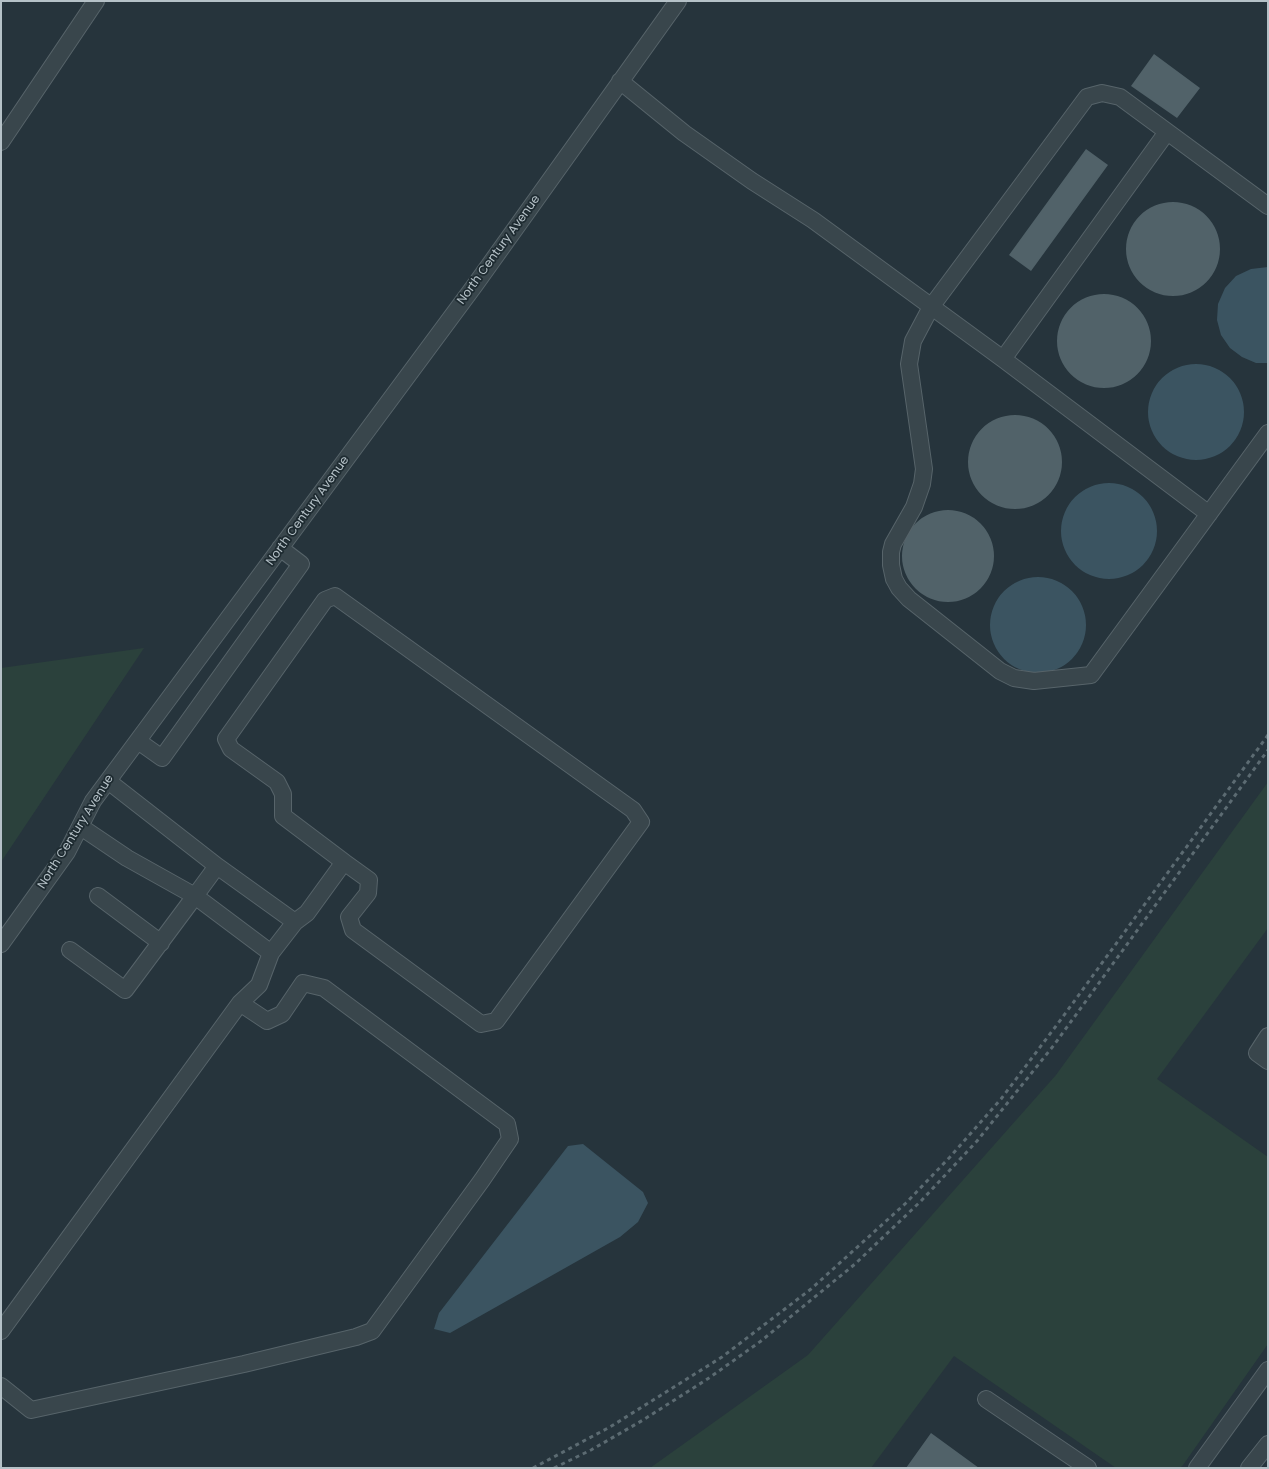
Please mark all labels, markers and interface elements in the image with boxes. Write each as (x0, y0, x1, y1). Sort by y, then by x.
street label: North Century Avenue (454, 192, 544, 308)
street label: North Century Avenue (263, 453, 353, 569)
street label: North Century Avenue (35, 772, 117, 892)

